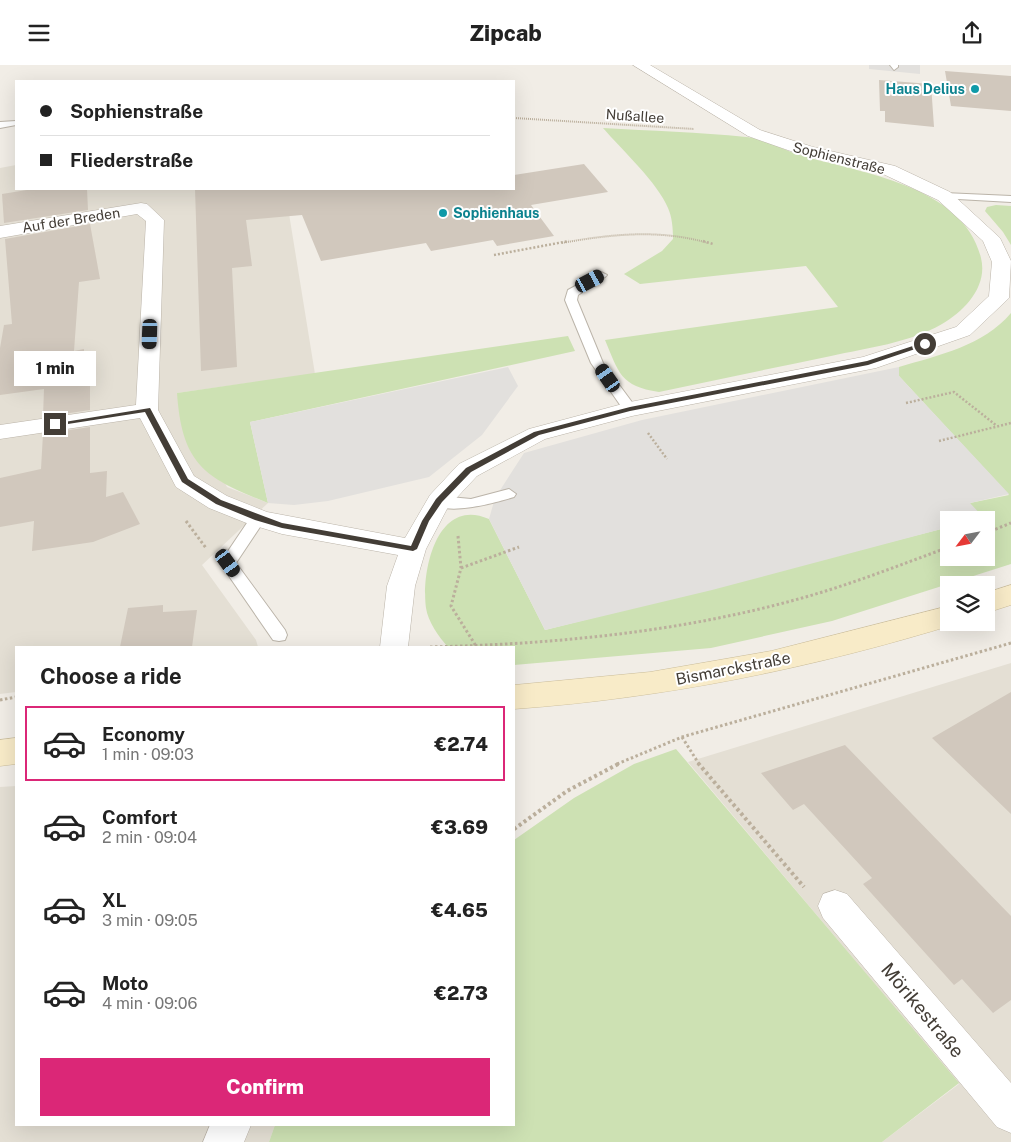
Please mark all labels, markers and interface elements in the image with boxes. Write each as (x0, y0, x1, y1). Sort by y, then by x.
icon: menu (25, 19, 53, 47)
icon: share (958, 19, 986, 47)
text: Zipcab (469, 20, 542, 46)
place label: Haus Delius (885, 81, 965, 97)
marker: Haus Delius (969, 83, 981, 95)
text: Sophienstraße (70, 100, 203, 122)
street label: Nußallee (605, 106, 665, 126)
street label: Sophienstraße (791, 139, 887, 177)
text: Fliederstraße (70, 149, 193, 171)
street label: Auf der Breden (21, 204, 121, 236)
place label: Sophienhaus (453, 205, 539, 221)
marker: Sophienhaus (437, 207, 449, 219)
car (573, 267, 606, 295)
car (141, 319, 158, 349)
route start (914, 333, 936, 355)
callout: 1 min (14, 351, 96, 387)
text: 1 min (35, 359, 75, 378)
car (593, 361, 622, 395)
route end (44, 413, 66, 435)
north arrow (940, 511, 995, 566)
map controls (940, 511, 995, 631)
car (213, 546, 242, 580)
button: layers (940, 576, 995, 631)
street label: Bismarckstraße (674, 648, 792, 689)
text: Choose a ride (40, 663, 182, 689)
icon: car (42, 721, 87, 766)
text: Economy (102, 723, 185, 745)
text: €2.74 (434, 733, 488, 755)
text: 1 min · 09:03 (102, 745, 194, 764)
icon: car (42, 804, 87, 849)
text: Comfort (102, 806, 178, 828)
text: €3.69 (431, 816, 488, 838)
text: 2 min · 09:04 (102, 828, 197, 847)
icon: car (42, 887, 87, 932)
text: XL (102, 889, 127, 911)
text: €4.65 (431, 899, 488, 921)
text: 3 min · 09:05 (102, 911, 198, 930)
street label: Mörikestraße (877, 958, 969, 1062)
icon: car (42, 970, 87, 1015)
text: Moto (102, 972, 148, 994)
text: €2.73 (434, 982, 488, 1004)
text: 4 min · 09:06 (102, 994, 197, 1013)
button: Confirm (40, 1058, 490, 1116)

